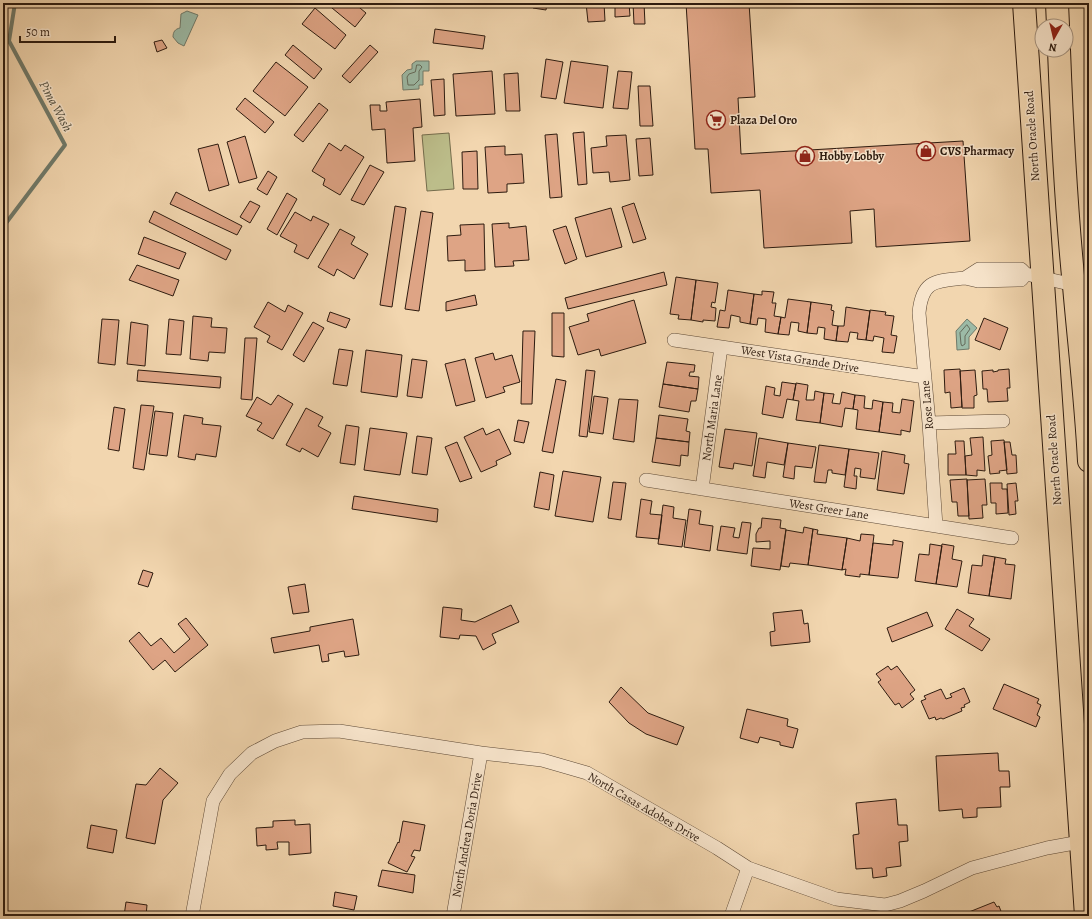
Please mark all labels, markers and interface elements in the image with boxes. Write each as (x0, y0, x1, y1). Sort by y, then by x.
scale bar (20, 18, 115, 44)
north arrow (1034, 18, 1074, 58)
text: 50 m (26, 24, 50, 40)
text: N (1048, 39, 1058, 55)
water label: Pima Wash (36, 78, 76, 134)
street label: North Oracle Road (1021, 90, 1043, 182)
supermarket icon: Plaza Del Oro (705, 109, 727, 131)
place label: Plaza Del Oro (730, 112, 797, 128)
shop icon: CVS Pharmacy (915, 140, 937, 162)
place label: CVS Pharmacy (940, 143, 1014, 159)
shop icon: Hobby Lobby (794, 145, 816, 167)
place label: Hobby Lobby (819, 148, 884, 164)
street label: West Vista Grande Drive (739, 342, 860, 376)
street label: North Maria Lane (698, 374, 726, 462)
street label: Rose Lane (917, 380, 937, 430)
street label: North Oracle Road (1043, 414, 1065, 506)
street label: West Greer Lane (787, 495, 870, 523)
street label: North Casas Adobes Drive (585, 768, 703, 846)
street label: North Andrea Doria Drive (448, 771, 486, 899)

